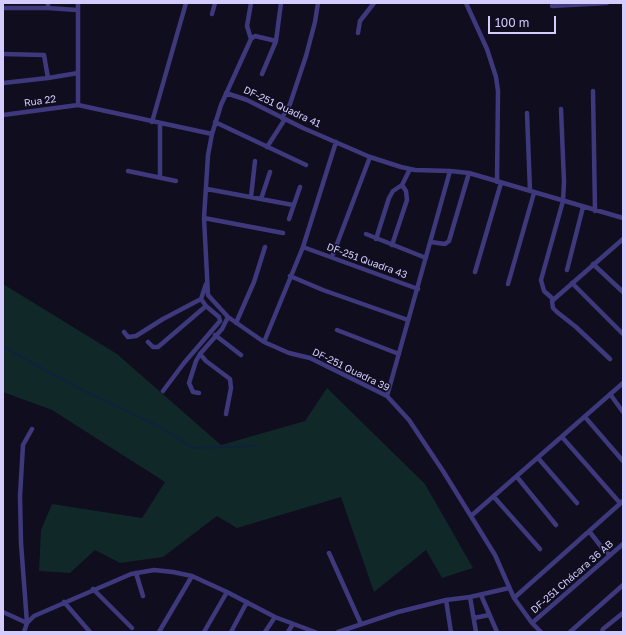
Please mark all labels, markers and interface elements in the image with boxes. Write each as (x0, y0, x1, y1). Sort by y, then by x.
scale bar (490, 8, 558, 34)
text: 100 m (495, 15, 529, 30)
street label: DF-251 Quadra 41 (241, 84, 323, 130)
street label: Rua 22 (23, 93, 57, 109)
street label: DF-251 Quadra 43 (325, 241, 409, 281)
street label: DF-251 Quadra 39 (310, 346, 392, 394)
street label: DF-251 Chácara 36 AB (528, 538, 616, 616)

